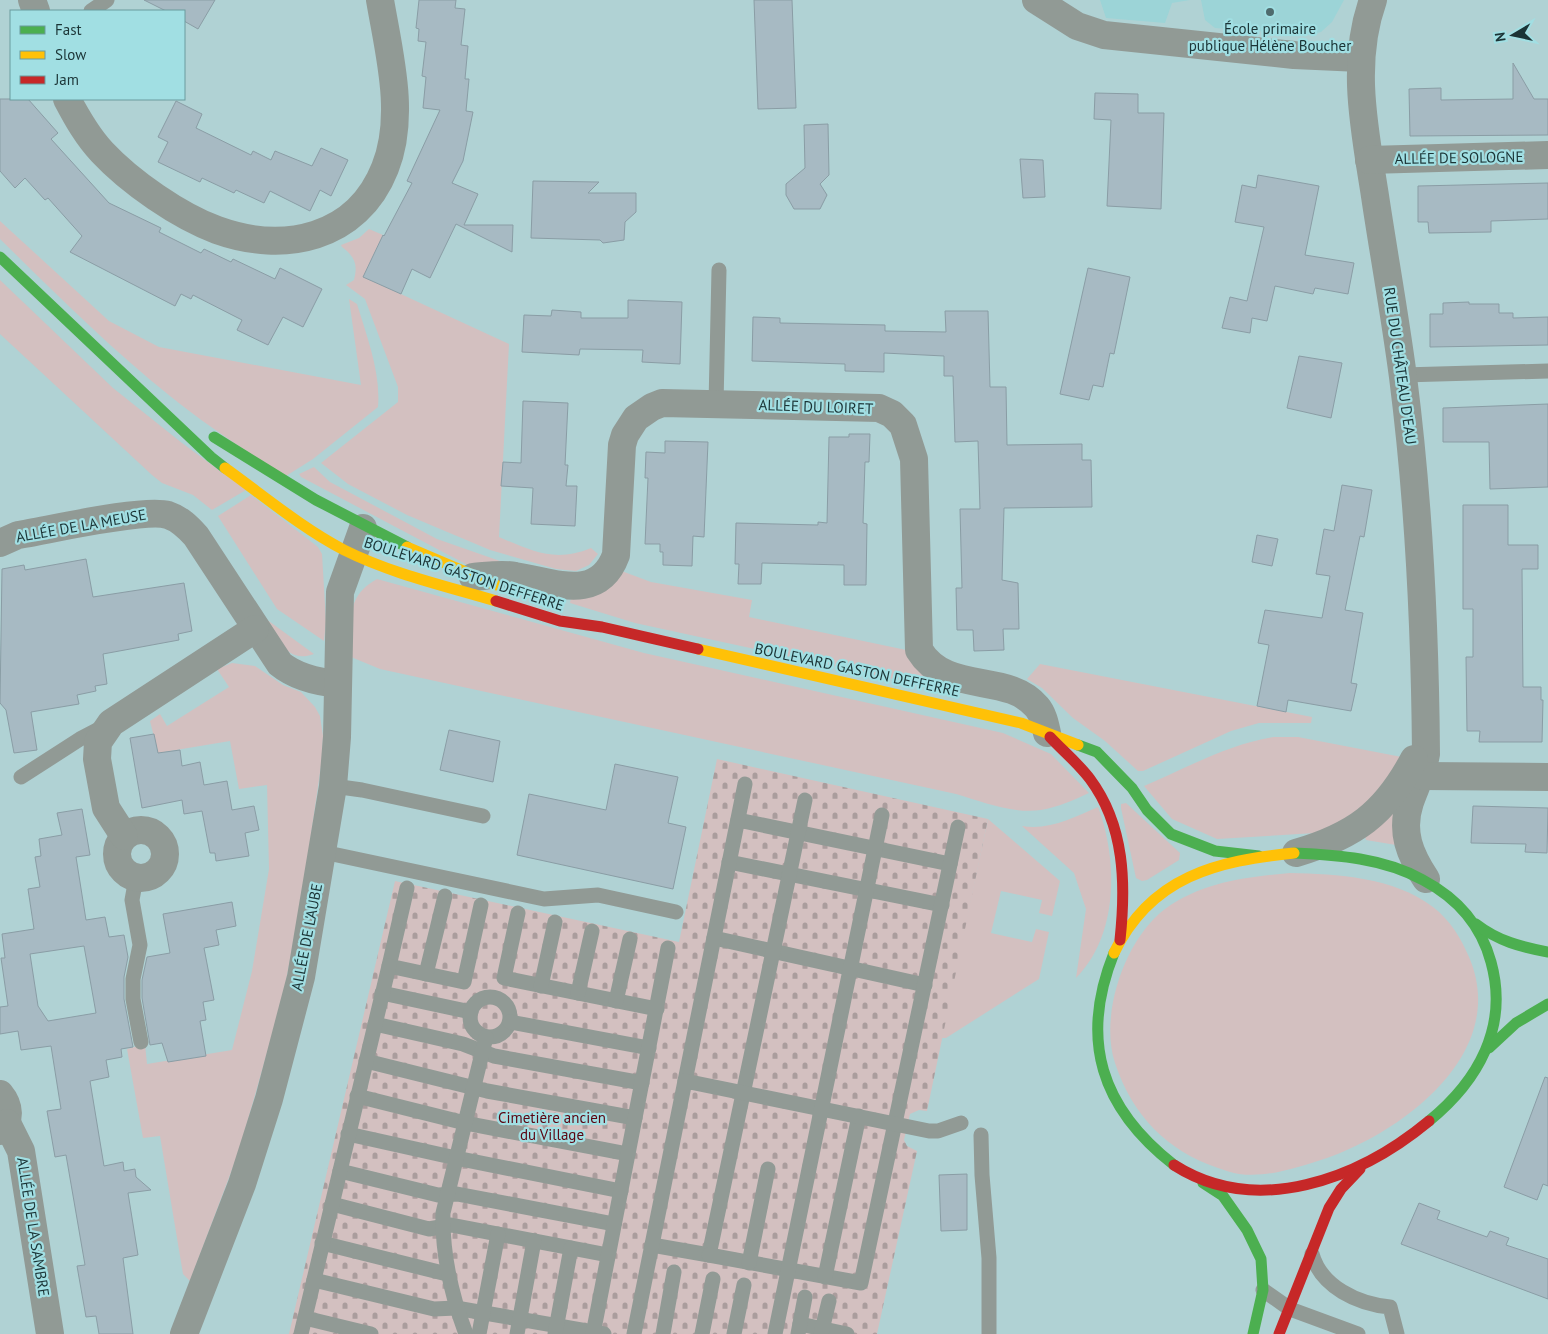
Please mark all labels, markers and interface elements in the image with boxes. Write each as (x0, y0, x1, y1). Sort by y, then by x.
marker: École primaire publique Hélène Boucher (1264, 6, 1276, 18)
legend (10, 10, 185, 100)
north arrow (1488, 10, 1538, 60)
place label: École primaire publique Hélène Boucher (1189, 19, 1351, 55)
text: Fast (55, 20, 82, 39)
text: N (1491, 31, 1510, 43)
text: Slow (55, 45, 86, 64)
text: Jam (54, 70, 79, 89)
street label: ALLÉE DE SOLOGNE (1394, 147, 1524, 168)
street label: RUE DU CHÂTEAU D'EAU (1380, 286, 1421, 446)
street label: ALLÉE DU LOIRET (758, 395, 874, 418)
street label: ALLÉE DE LA MEUSE (14, 505, 148, 546)
street label: BOULEVARD GASTON DEFFERRE (362, 532, 567, 615)
street label: BOULEVARD GASTON DEFFERRE (753, 638, 961, 701)
street label: ALLÉE DE L'AUBE (287, 882, 326, 992)
park label: Cimetière ancien du Village (498, 1108, 606, 1144)
street label: ALLÉE DE LA SAMBRE (13, 1156, 54, 1298)

